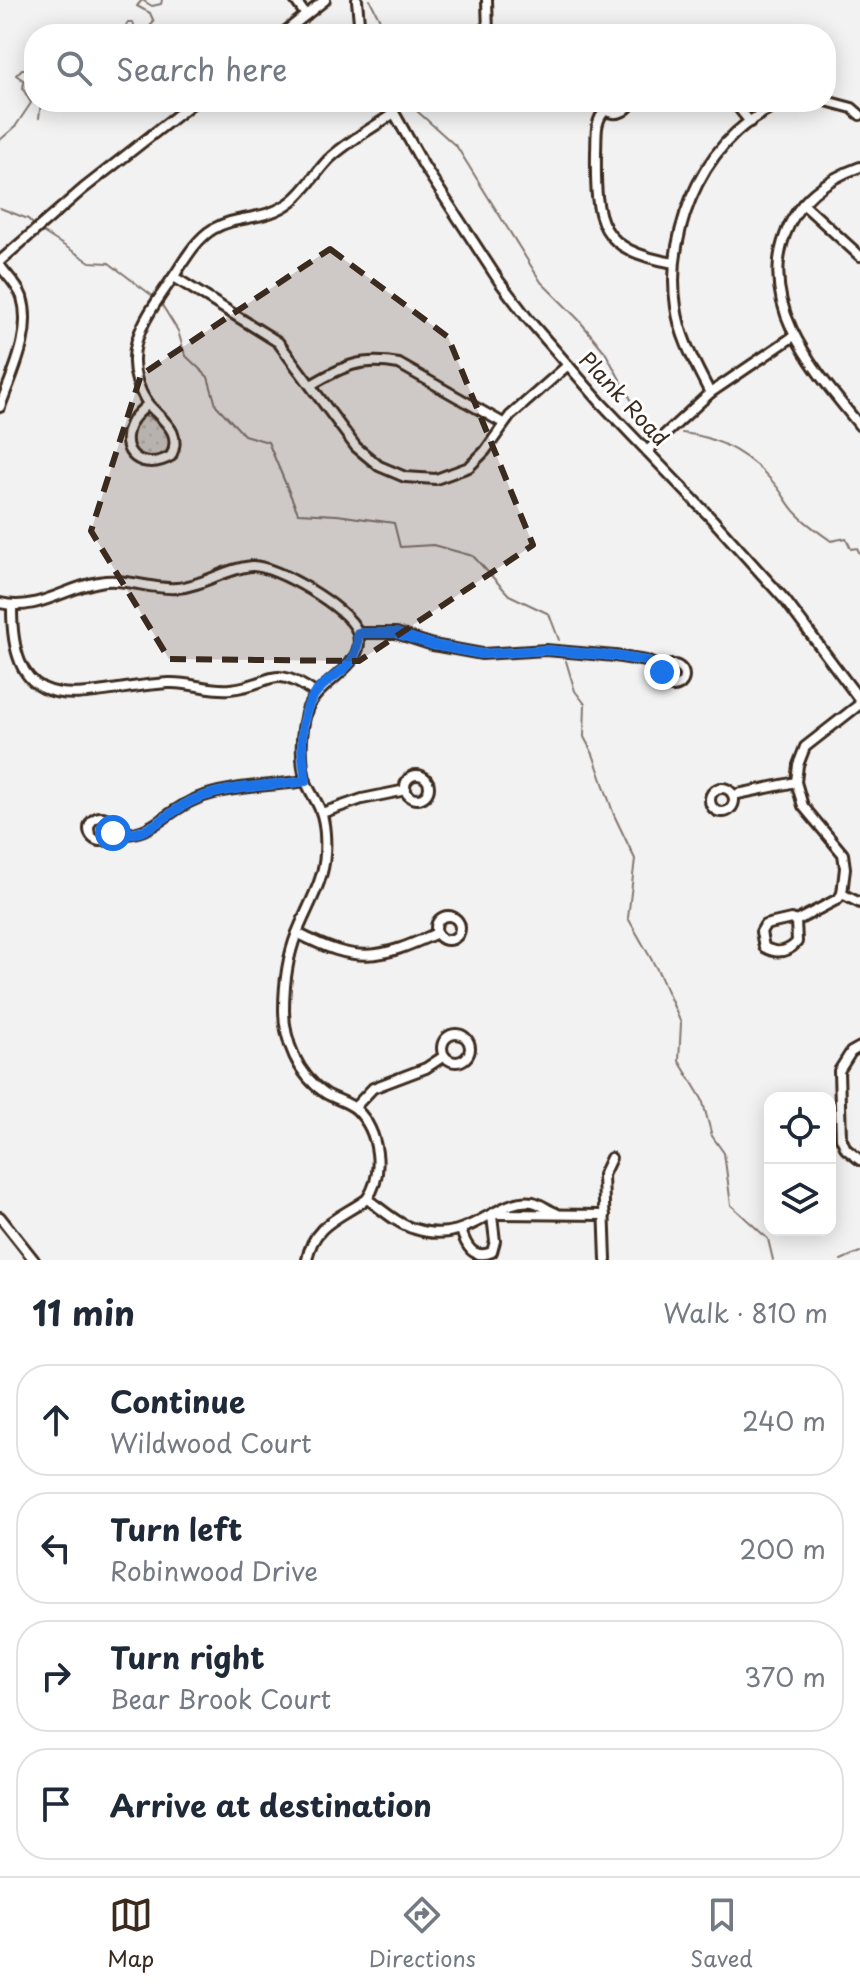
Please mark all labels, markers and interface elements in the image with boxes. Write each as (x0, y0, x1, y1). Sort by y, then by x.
search box (24, 24, 836, 112)
icon: search (52, 46, 96, 90)
text: Search here (116, 46, 288, 91)
street label: Plank Road (572, 343, 678, 453)
route end (644, 654, 680, 690)
route start (95, 815, 131, 851)
map controls (764, 1092, 836, 1236)
button: locate (764, 1092, 836, 1164)
button: layers (764, 1164, 836, 1236)
text: 11 min (32, 1286, 135, 1338)
text: Walk · 810 m (663, 1293, 828, 1332)
text: Continue (110, 1378, 245, 1423)
icon: ahead (34, 1398, 78, 1442)
text: 240 m (742, 1401, 826, 1440)
text: Wildwood Court (110, 1423, 312, 1462)
text: Turn left (110, 1506, 242, 1551)
icon: left (34, 1526, 78, 1570)
text: 200 m (739, 1529, 826, 1568)
text: Robinwood Drive (110, 1551, 318, 1590)
text: Turn right (110, 1634, 265, 1679)
icon: right (34, 1654, 78, 1698)
text: 370 m (744, 1657, 826, 1696)
text: Bear Brook Court (110, 1679, 331, 1718)
icon: arrive (34, 1782, 78, 1826)
text: Arrive at destination (110, 1782, 432, 1827)
tab: Map (107, 1893, 154, 1974)
tab: Directions (369, 1893, 476, 1974)
tab: Saved (690, 1893, 753, 1974)

